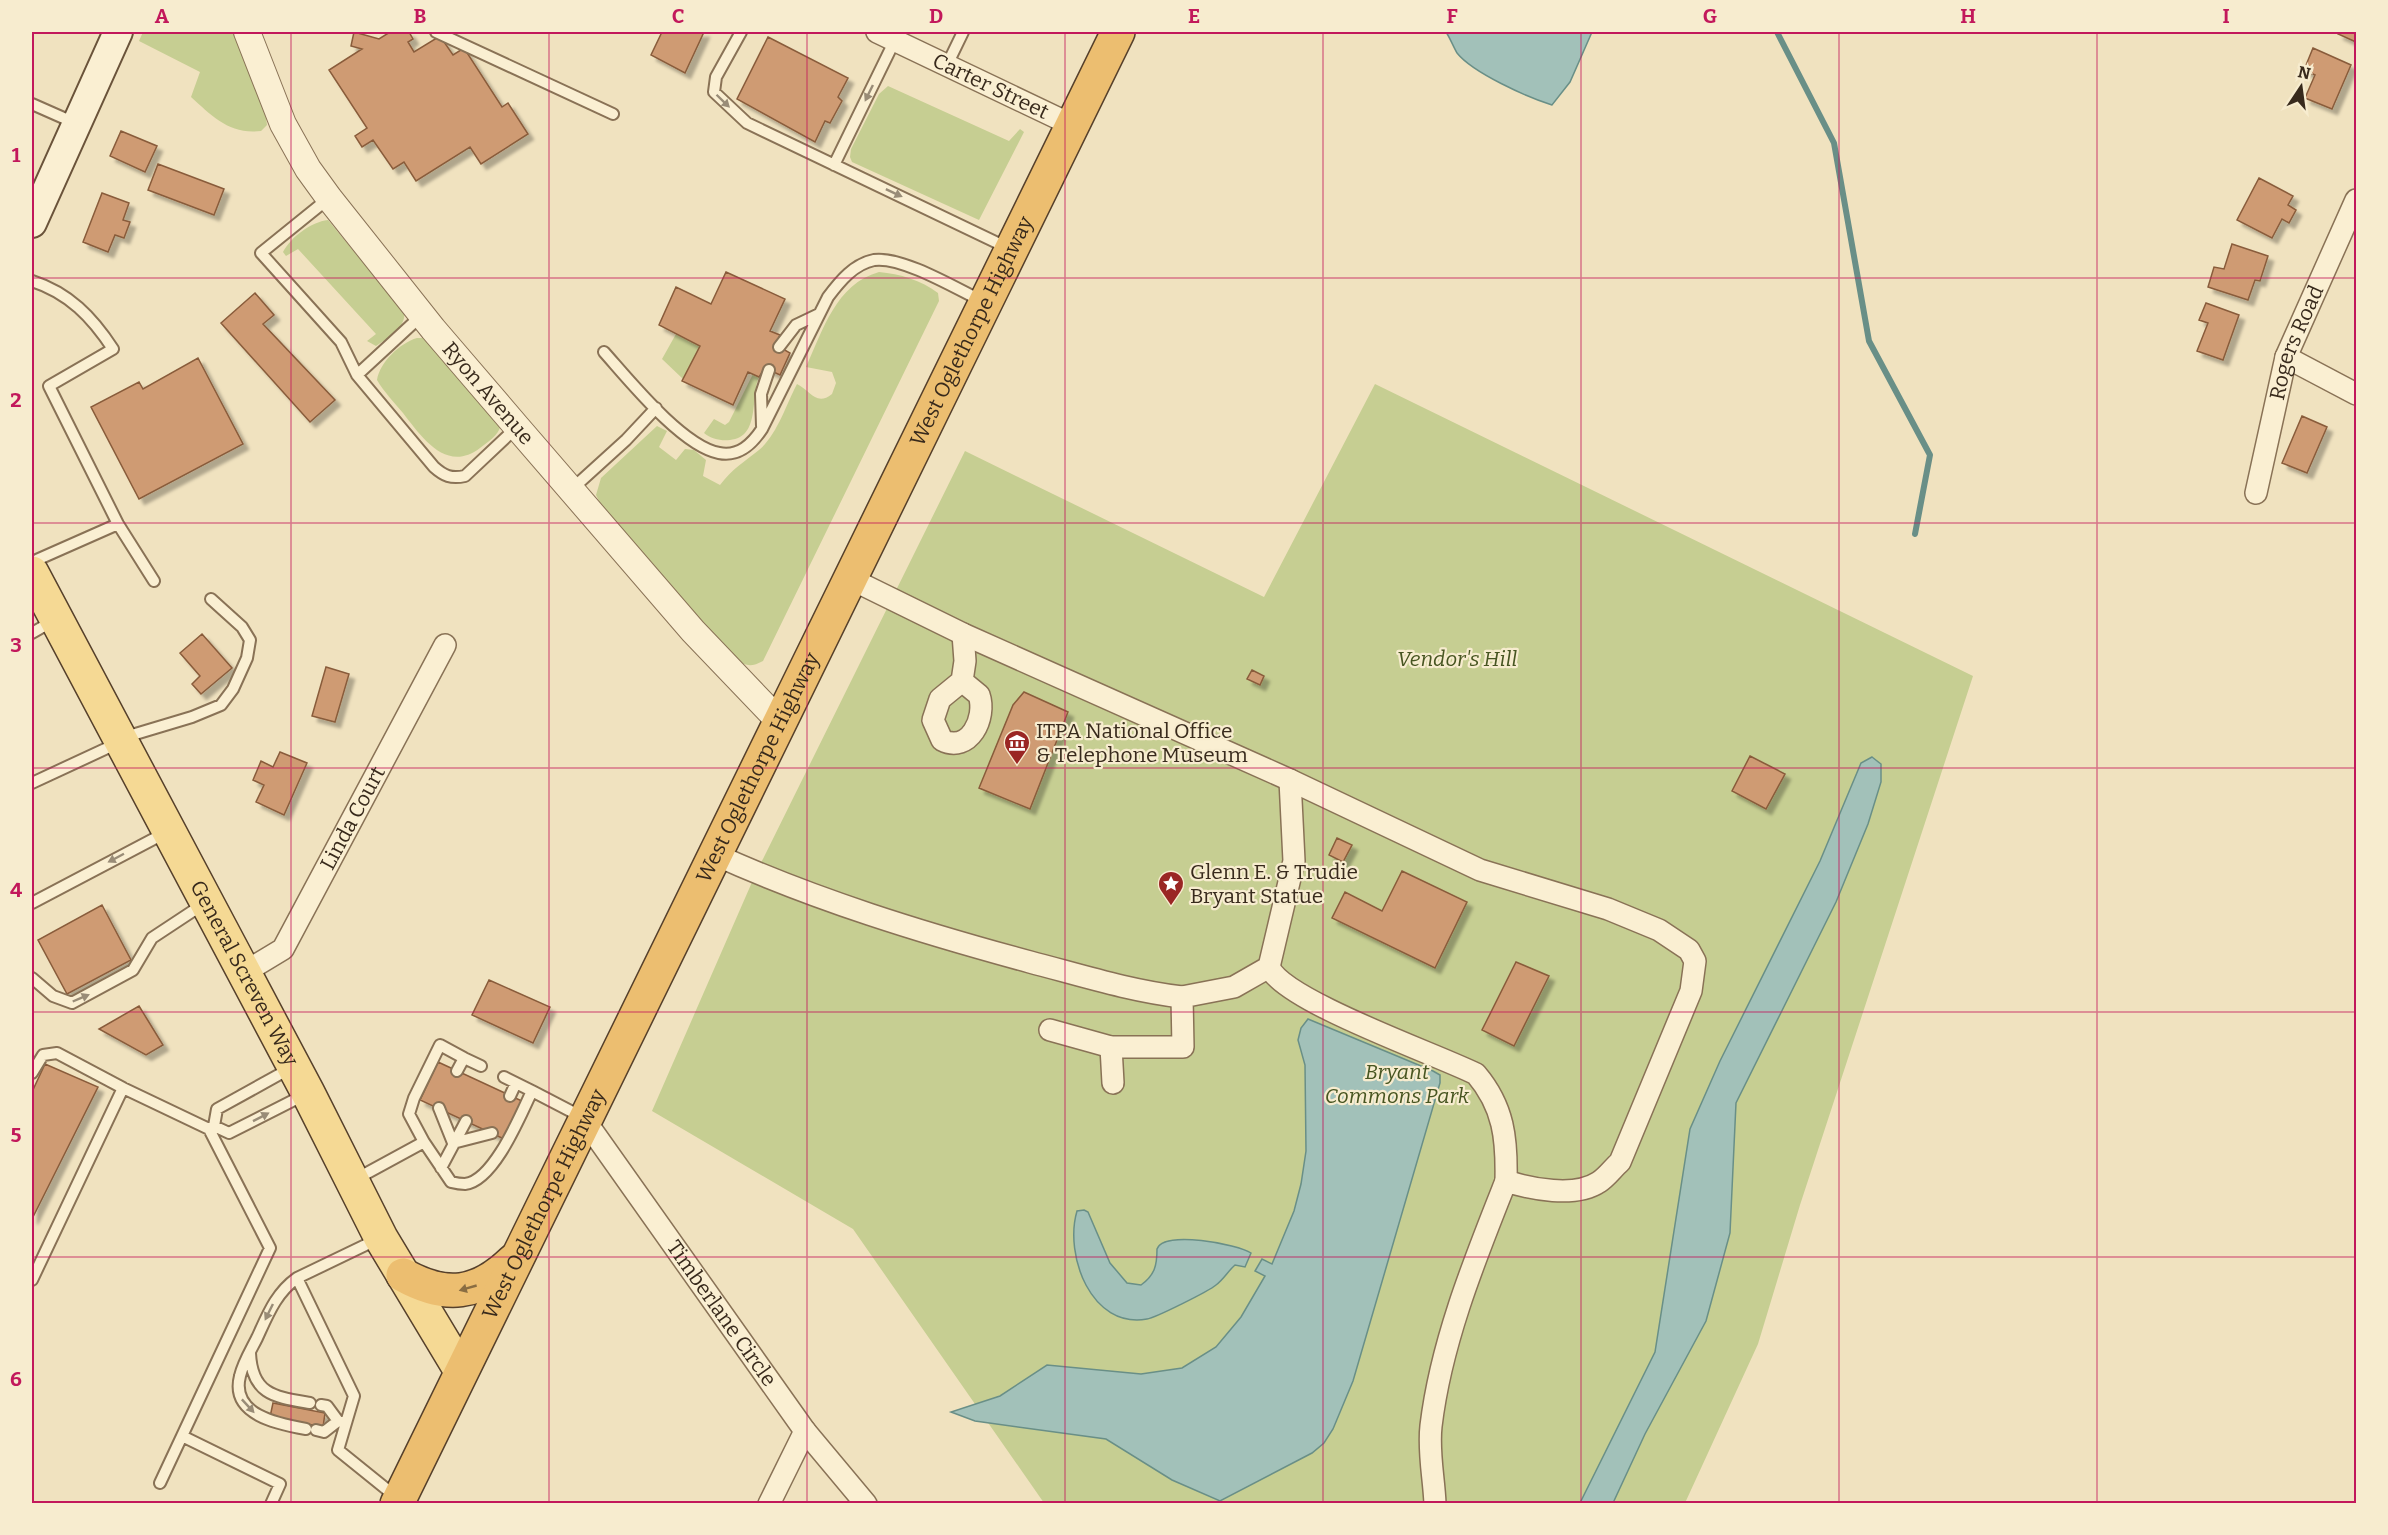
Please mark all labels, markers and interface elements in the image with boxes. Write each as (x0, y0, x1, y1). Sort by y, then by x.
text: A (155, 4, 170, 28)
text: B (414, 4, 427, 28)
text: C (672, 4, 684, 28)
text: D (929, 4, 943, 28)
text: E (1188, 4, 1200, 28)
text: F (1446, 4, 1458, 28)
text: G (1703, 4, 1717, 28)
text: H (1960, 4, 1976, 28)
text: I (2222, 4, 2230, 28)
street label: Carter Street (928, 47, 1053, 125)
north arrow (2271, 57, 2331, 117)
text: N (2296, 62, 2312, 84)
one-way arrow (865, 84, 874, 101)
one-way arrow (716, 93, 730, 107)
text: 1 (12, 143, 21, 167)
one-way arrow (885, 189, 902, 198)
street label: West Oglethorpe Highway (904, 211, 1039, 450)
street label: Rogers Road (2264, 281, 2329, 403)
street label: Ryon Avenue (437, 336, 539, 450)
text: 2 (10, 388, 22, 412)
text: 3 (10, 633, 22, 657)
park label: Vendor's Hill (1397, 646, 1517, 672)
street label: West Oglethorpe Highway (690, 648, 825, 887)
place label: ITPA National Office & Telephone Museum (1036, 718, 1248, 768)
museum icon: ITPA National Office & Telephone Museum (1002, 728, 1032, 766)
street label: Linda Court (315, 761, 391, 874)
one-way arrow (107, 853, 125, 863)
place label: Glenn E. & Trudie Bryant Statue (1190, 859, 1358, 909)
place icon: Glenn E. & Trudie Bryant Statue (1156, 869, 1186, 907)
street label: General Screven Way (185, 876, 305, 1071)
text: 4 (10, 878, 22, 902)
one-way arrow (72, 994, 89, 1003)
park label: Bryant Commons Park (1325, 1059, 1470, 1109)
street label: West Oglethorpe Highway (477, 1084, 612, 1323)
one-way arrow (252, 1112, 270, 1122)
text: 5 (11, 1123, 22, 1147)
street label: Timberlane Circle (661, 1235, 782, 1391)
one-way arrow (459, 1284, 477, 1293)
one-way arrow (264, 1303, 274, 1320)
text: 6 (10, 1367, 22, 1391)
one-way arrow (241, 1398, 255, 1413)

